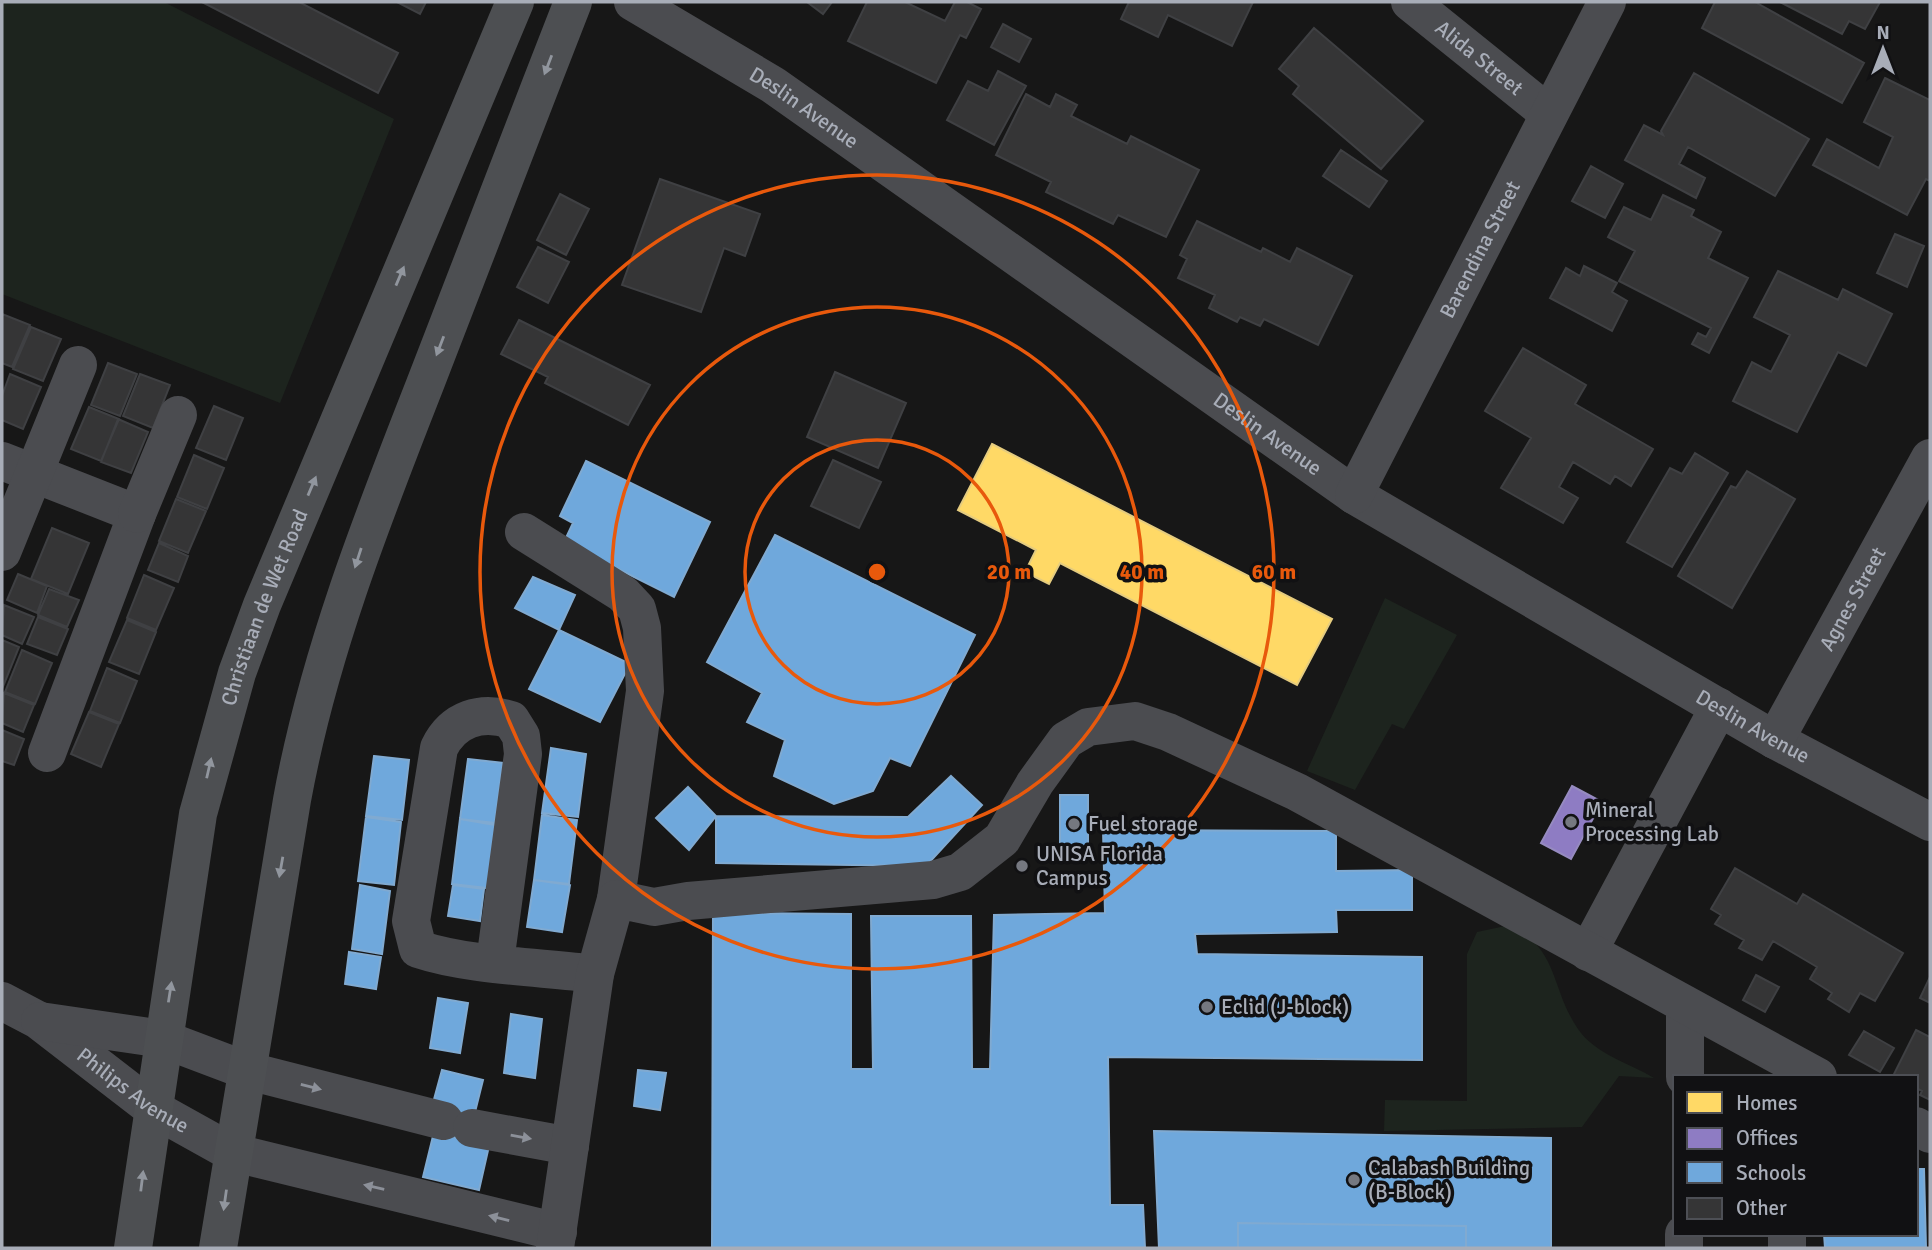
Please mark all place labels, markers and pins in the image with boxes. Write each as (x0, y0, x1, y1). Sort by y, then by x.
centre of rings (865, 560, 889, 584)
place label: Mineral Processing Lab (1585, 797, 1719, 847)
place label: Fuel storage (1088, 811, 1198, 837)
marker: Mineral Processing Lab (1563, 814, 1579, 830)
marker: Fuel storage (1066, 816, 1082, 832)
place label: UNISA Florida Campus (1036, 841, 1163, 891)
marker: UNISA Florida Campus (1014, 858, 1030, 874)
place label: Eclid (J-block) (1221, 994, 1349, 1020)
marker: Eclid (J-block) (1199, 999, 1215, 1015)
place label: Calabash Building (B-Block) (1368, 1155, 1530, 1205)
marker: Calabash Building (B-Block) (1346, 1172, 1362, 1188)

